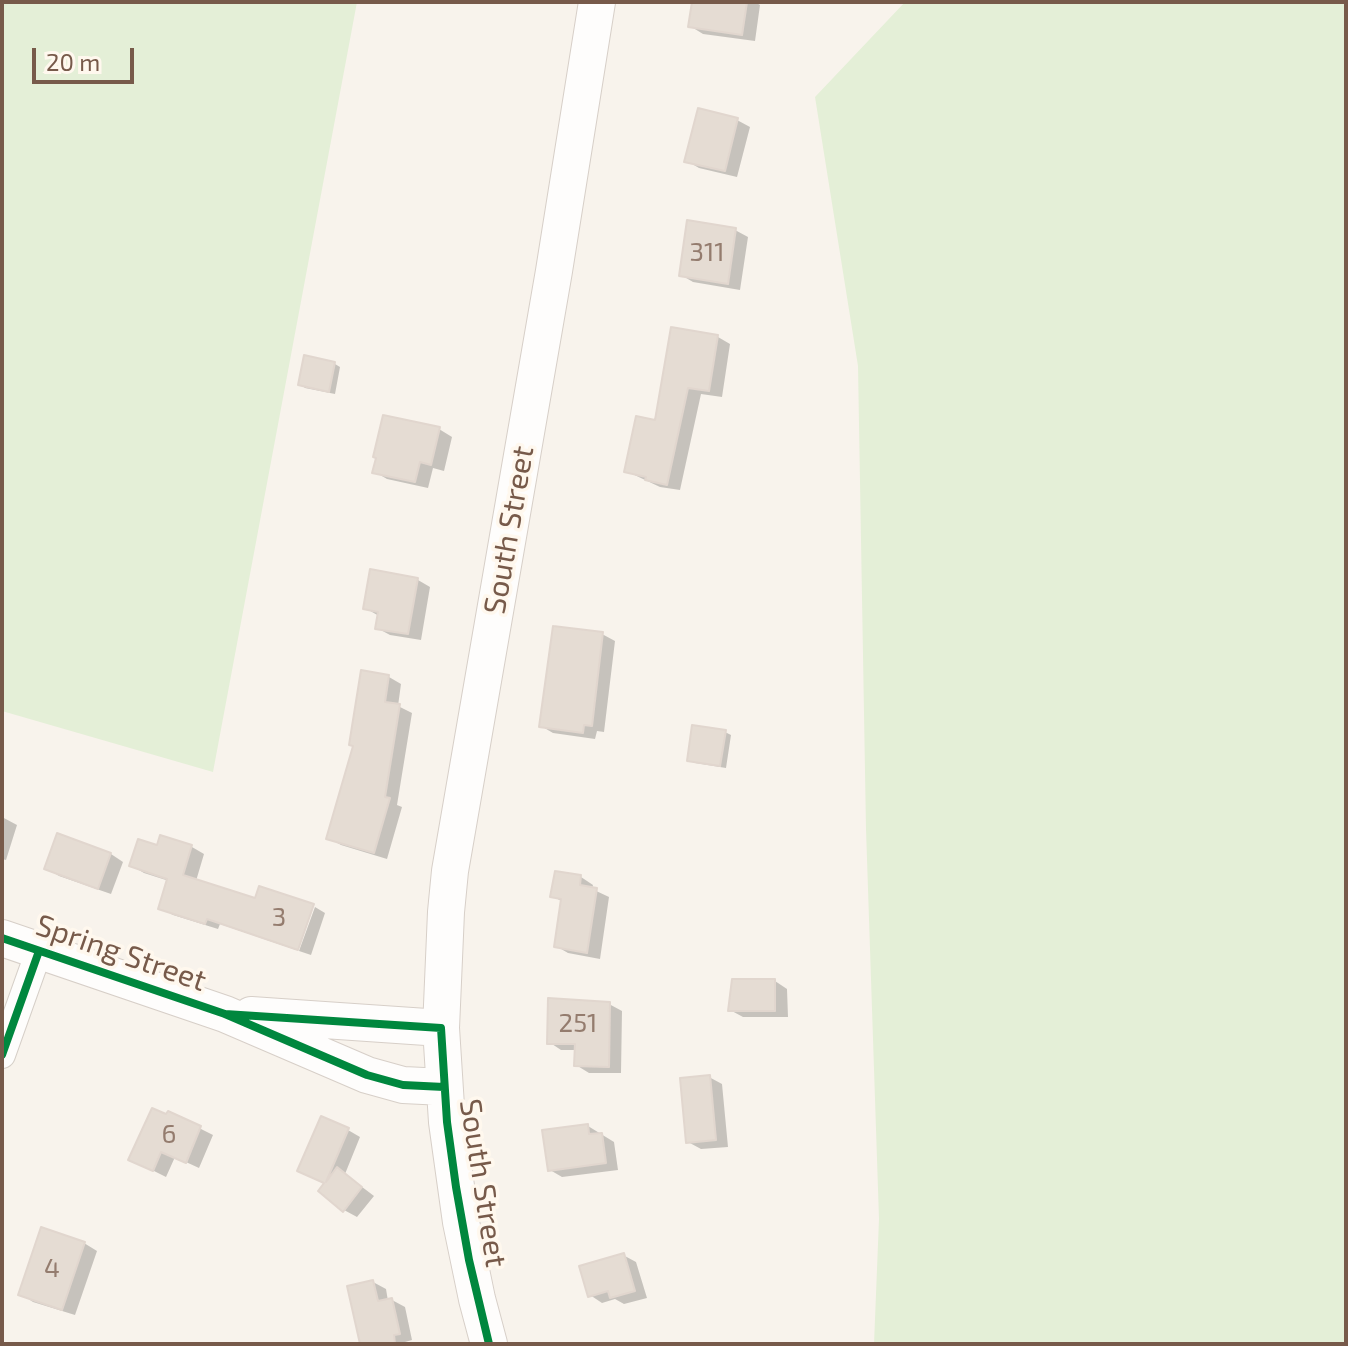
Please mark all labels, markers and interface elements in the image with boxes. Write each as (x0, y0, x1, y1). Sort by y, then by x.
scale bar (36, 32, 138, 82)
text: 20 m (46, 47, 100, 76)
house number: 311 (689, 236, 725, 268)
street label: South Street (477, 443, 541, 617)
house number: 3 (272, 901, 286, 933)
street label: Spring Street (31, 907, 211, 999)
house number: 251 (559, 1007, 597, 1039)
street label: South Street (452, 1096, 514, 1270)
house number: 6 (162, 1118, 176, 1150)
house number: 4 (44, 1252, 60, 1284)

